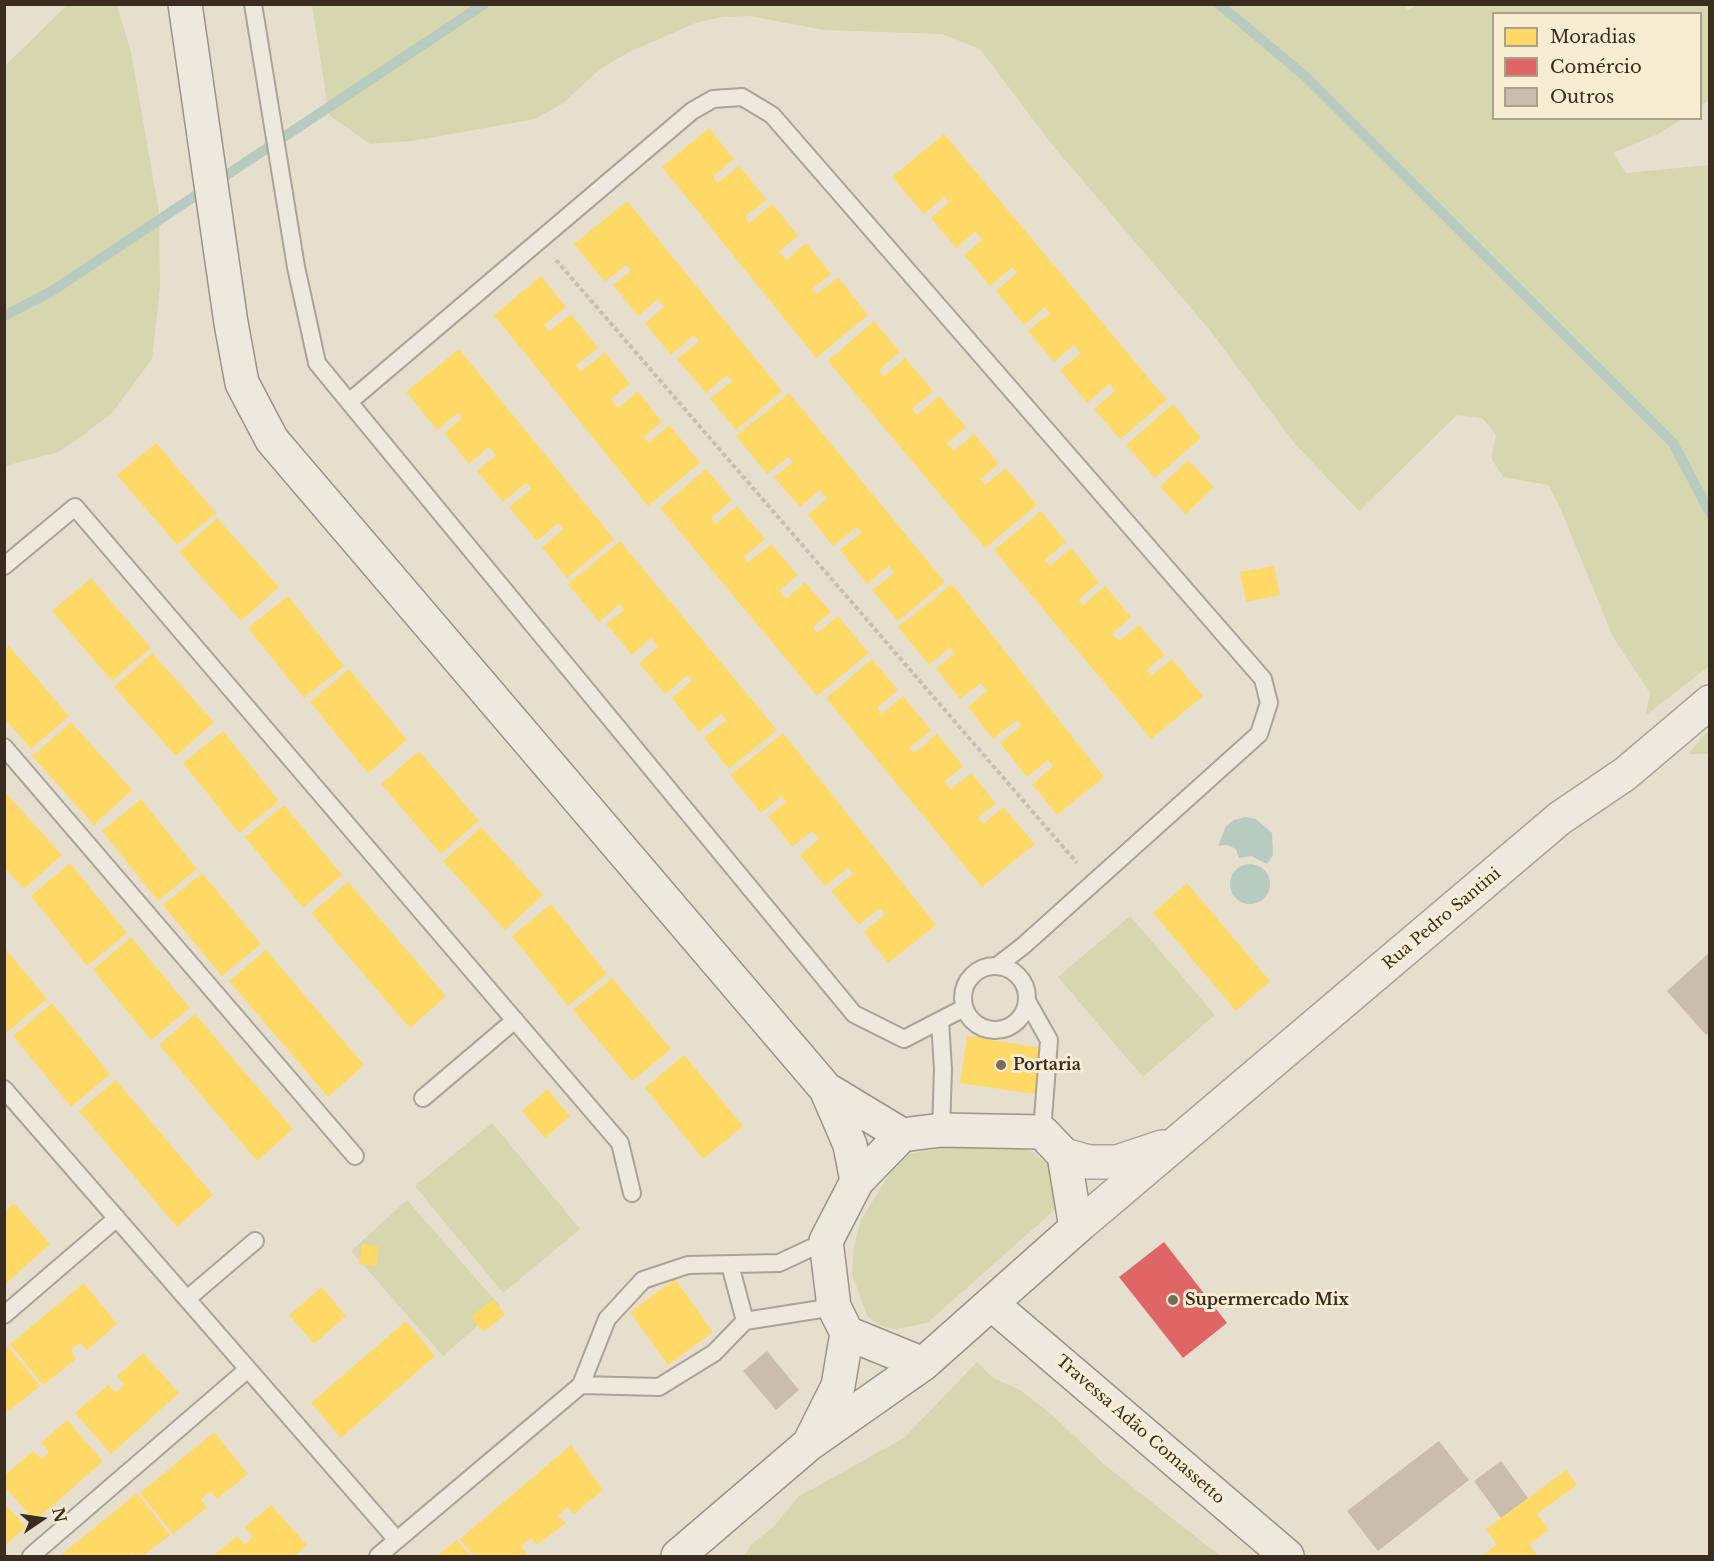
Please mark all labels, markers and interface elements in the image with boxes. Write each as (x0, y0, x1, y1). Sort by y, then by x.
legend (1492, 12, 1702, 120)
text: Moradias (1550, 26, 1636, 48)
text: Comércio (1550, 56, 1642, 78)
text: Outros (1550, 86, 1614, 108)
street label: Rua Pedro Santini (1379, 864, 1505, 974)
place label: Portaria (1013, 1055, 1081, 1075)
marker: Portaria (994, 1058, 1008, 1072)
place label: Supermercado Mix (1185, 1290, 1349, 1310)
marker: Supermercado Mix (1166, 1293, 1180, 1307)
street label: Travessa Adão Comassetto (1052, 1352, 1228, 1508)
north arrow (12, 1489, 72, 1549)
text: N (48, 1505, 71, 1525)

